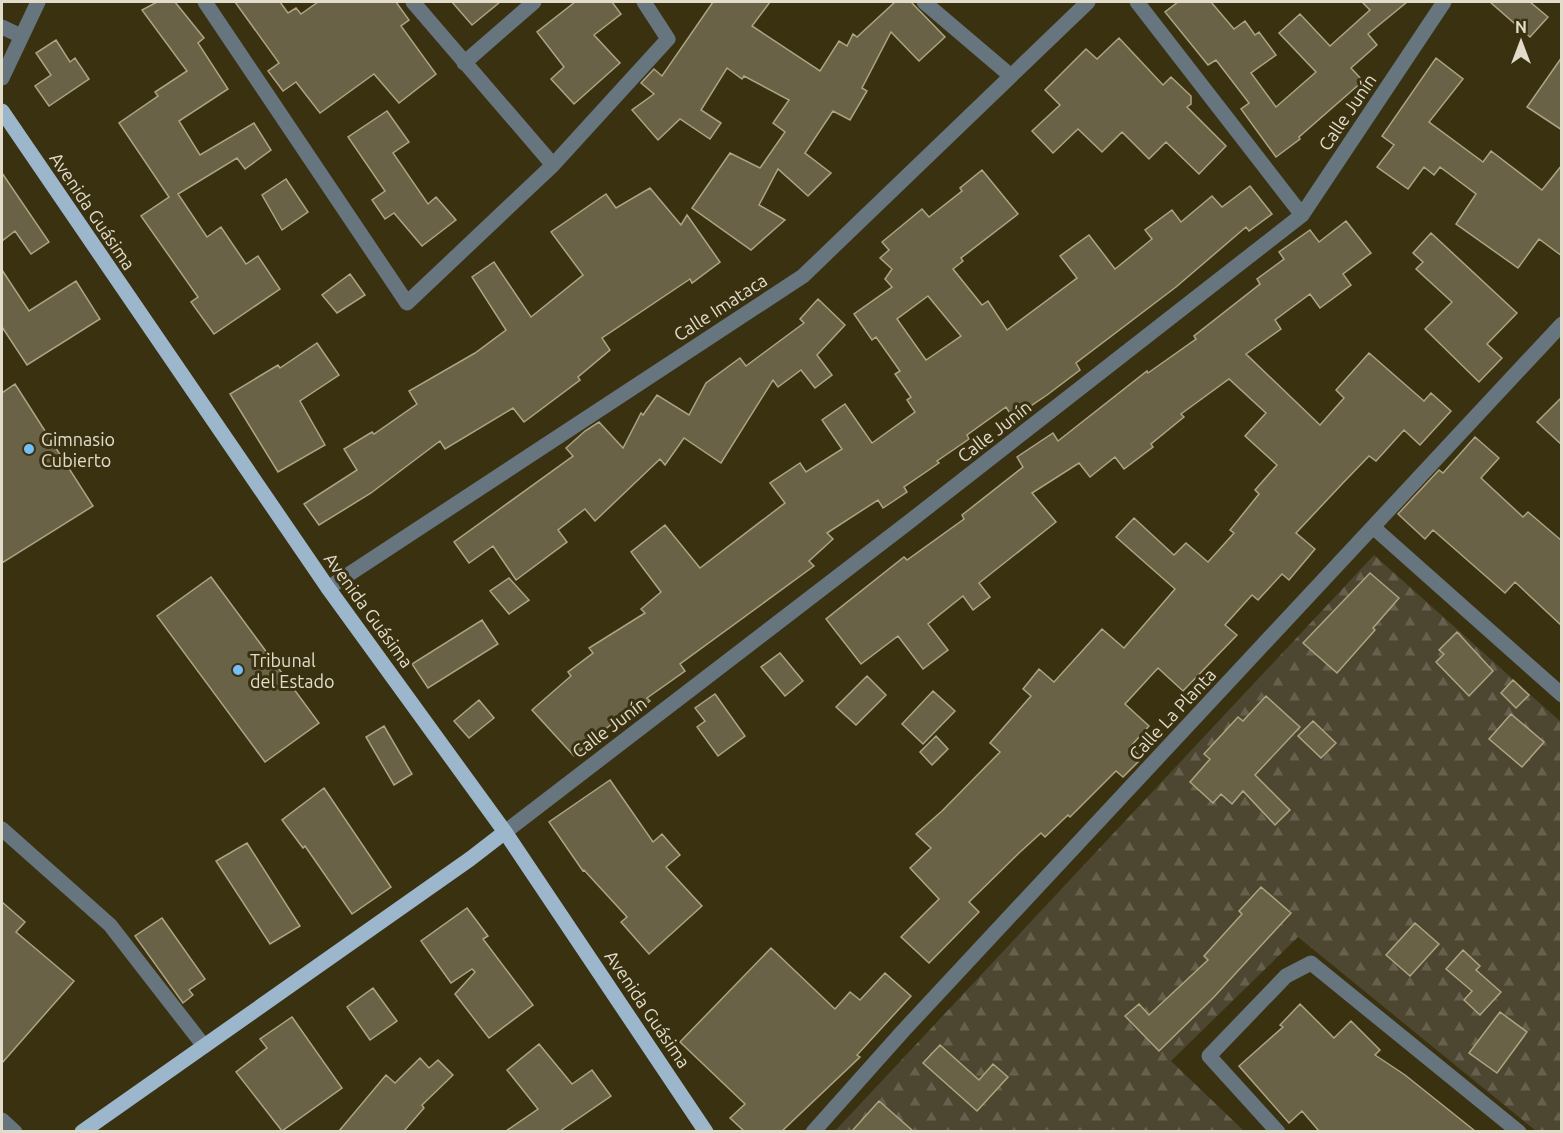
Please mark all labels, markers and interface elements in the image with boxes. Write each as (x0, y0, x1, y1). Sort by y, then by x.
north arrow (1491, 12, 1551, 72)
text: N (1515, 18, 1527, 36)
street label: Calle Junín (1314, 70, 1380, 154)
street label: Avenida Guásima (46, 149, 140, 273)
street label: Calle Imataca (670, 269, 770, 345)
street label: Calle Junín (953, 396, 1035, 466)
place label: Gimnasio Cubierto (41, 429, 115, 470)
marker: Gimnasio Cubierto (22, 442, 36, 456)
street label: Avenida Guásima (321, 549, 417, 671)
place label: Tribunal del Estado (250, 650, 335, 691)
marker: Tribunal del Estado (231, 663, 245, 677)
street label: Calle La Planta (1125, 664, 1219, 764)
street label: Calle Junín (568, 693, 650, 761)
street label: Avenida Guásima (601, 947, 695, 1071)

